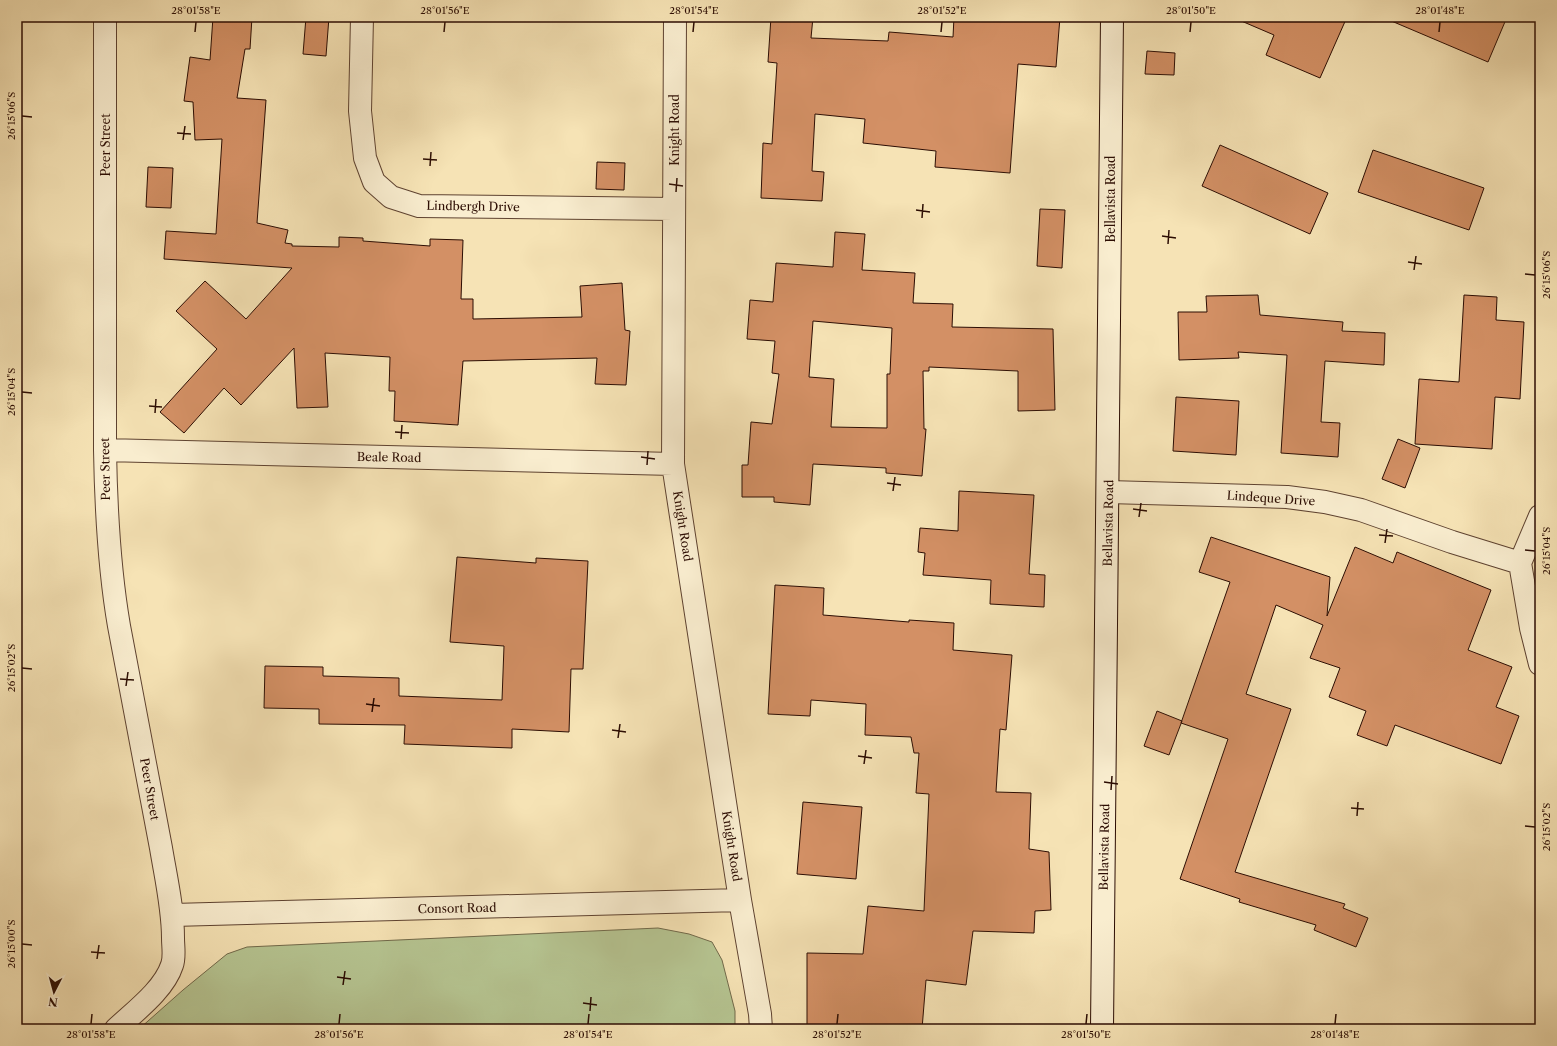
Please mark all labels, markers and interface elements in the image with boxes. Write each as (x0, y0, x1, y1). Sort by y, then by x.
text: 28°01'58"E (171, 4, 221, 17)
text: 28°01'56"E (420, 4, 470, 17)
text: 28°01'54"E (669, 4, 719, 17)
text: 28°01'52"E (917, 4, 967, 17)
text: 28°01'50"E (1166, 4, 1216, 17)
text: 28°01'48"E (1415, 4, 1465, 17)
text: 26°15'06"S (5, 92, 18, 140)
street label: Knight Road (667, 94, 682, 166)
street label: Peer Street (98, 113, 113, 177)
street label: Bellavista Road (1103, 155, 1118, 242)
street label: Lindbergh Drive (426, 198, 520, 214)
text: 26°15'06"S (1540, 251, 1553, 299)
text: 26°15'04"S (5, 368, 18, 416)
street label: Peer Street (97, 437, 113, 501)
street label: Beale Road (357, 449, 422, 465)
street label: Bellavista Road (1100, 479, 1116, 567)
street label: Lindeque Drive (1226, 487, 1316, 509)
street label: Knight Road (670, 490, 696, 563)
text: 26°15'04"S (1540, 527, 1553, 575)
text: 26°15'02"S (5, 644, 18, 692)
street label: Peer Street (137, 757, 163, 822)
street label: Bellavista Road (1096, 803, 1112, 891)
text: 26°15'02"S (1540, 803, 1553, 851)
street label: Knight Road (719, 810, 745, 883)
street label: Consort Road (417, 900, 497, 916)
text: 26°15'00"S (5, 920, 18, 968)
north arrow (34, 972, 74, 1012)
text: N (47, 994, 58, 1009)
text: 28°01'58"E (66, 1028, 116, 1041)
text: 28°01'56"E (314, 1028, 364, 1041)
text: 28°01'54"E (563, 1028, 613, 1041)
text: 28°01'52"E (812, 1028, 862, 1041)
text: 28°01'50"E (1061, 1028, 1111, 1041)
text: 28°01'48"E (1310, 1028, 1360, 1041)

